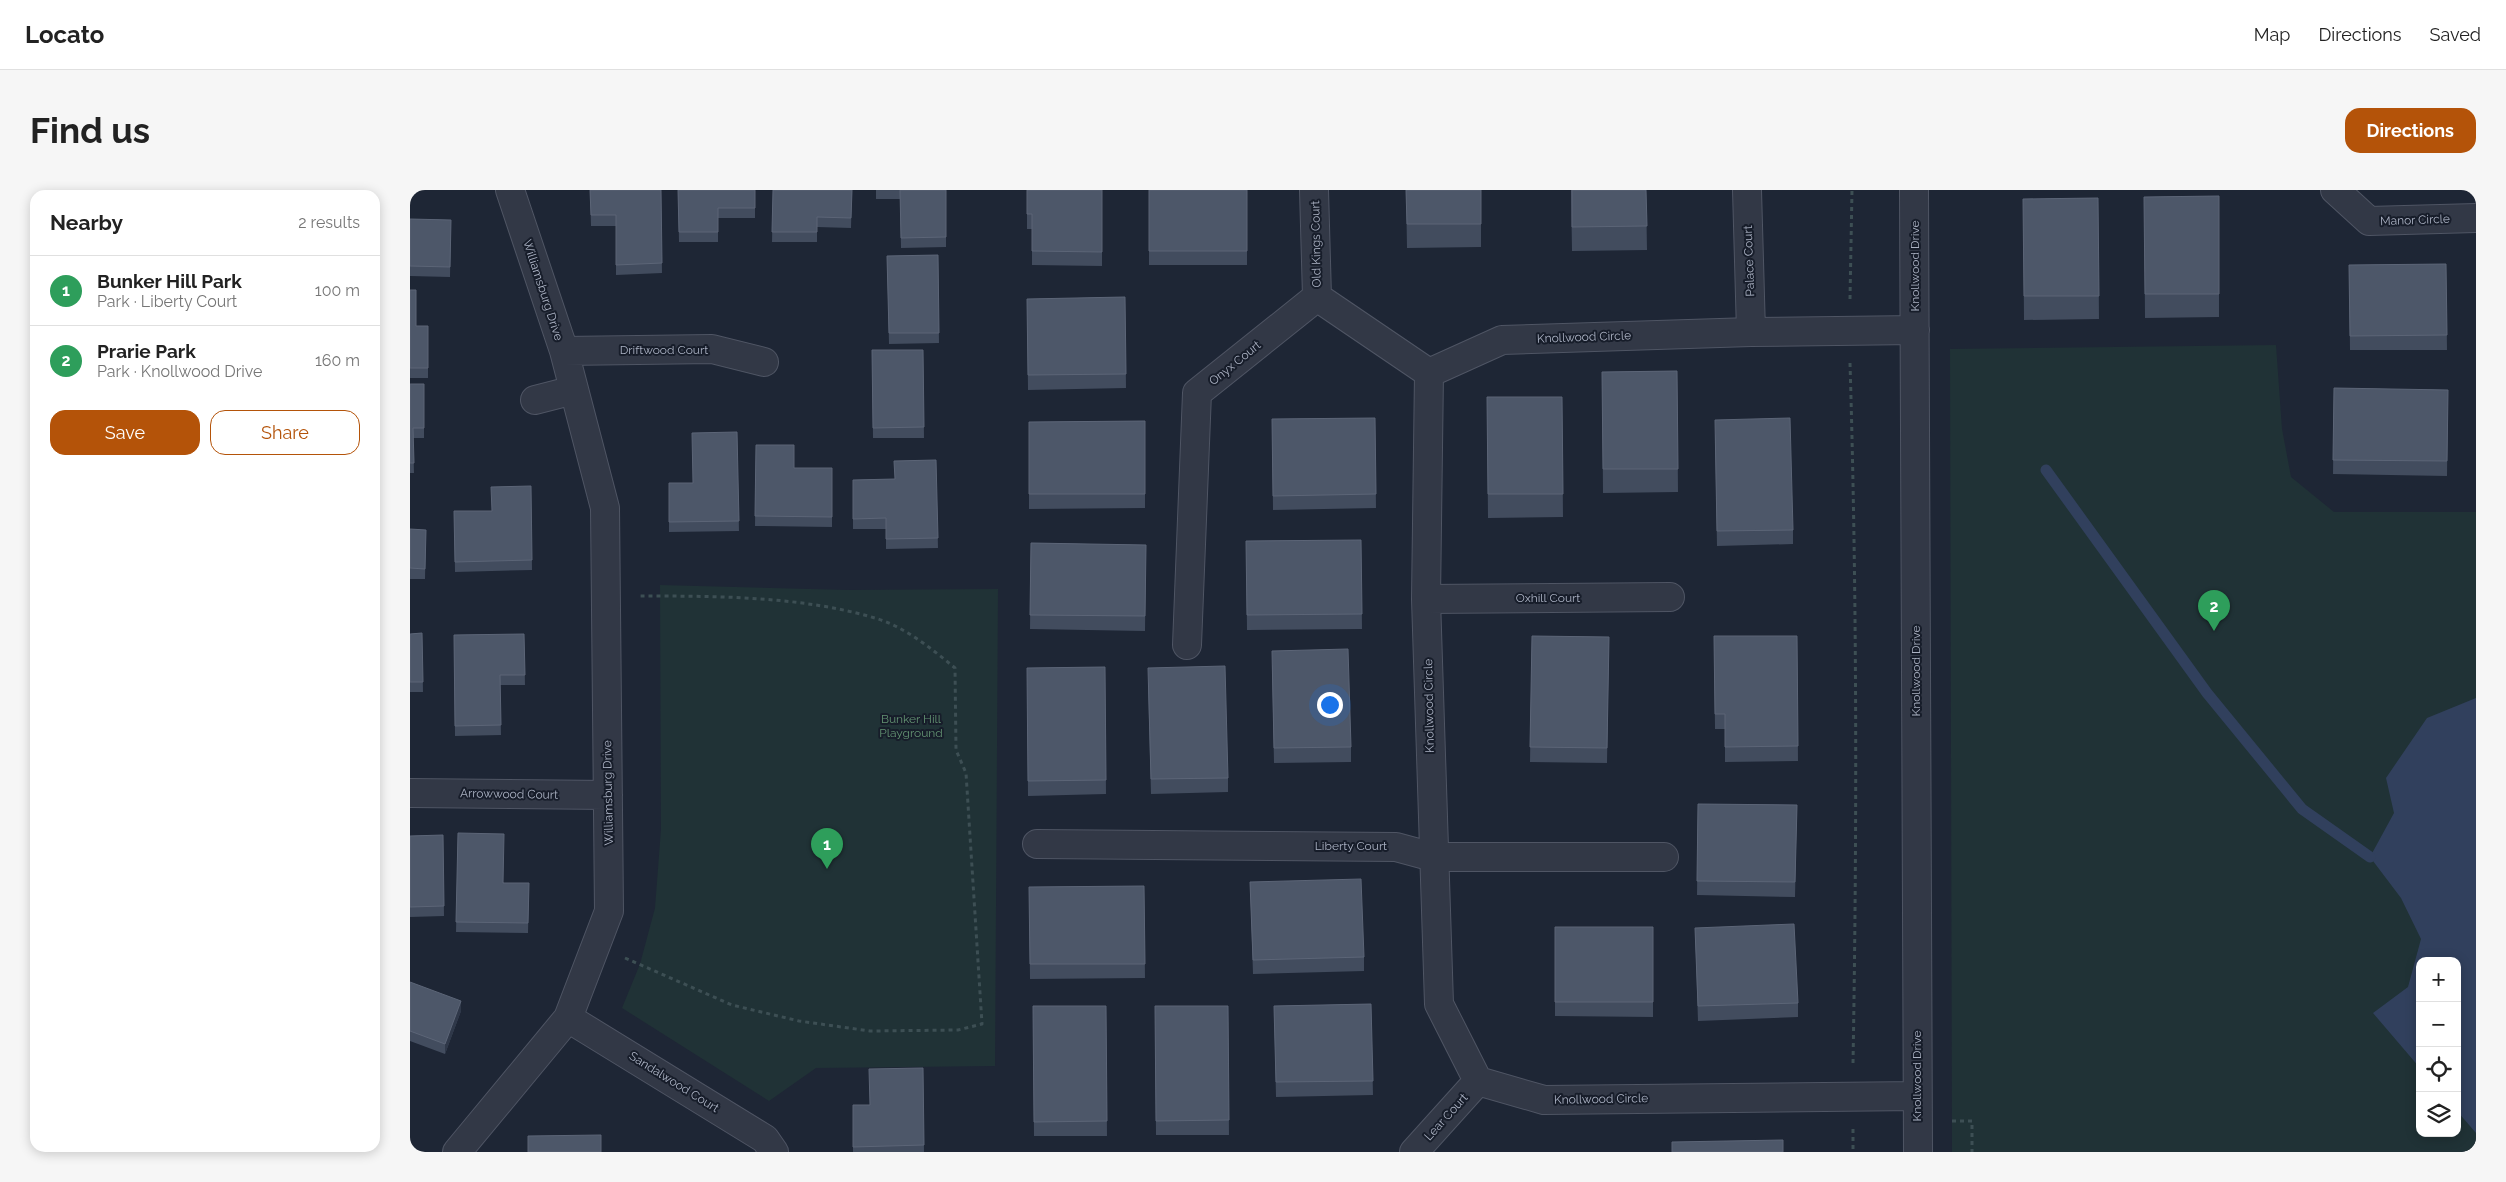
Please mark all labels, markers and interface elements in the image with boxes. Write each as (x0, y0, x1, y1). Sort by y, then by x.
text: Locato (25, 20, 104, 49)
text: Map (2254, 24, 2290, 45)
text: Directions (2318, 24, 2402, 45)
text: Saved (2430, 24, 2481, 45)
button: Directions (2345, 108, 2476, 153)
text: Find us (30, 110, 150, 151)
street label: Old Kings Court (1308, 200, 1324, 288)
text: Nearby (50, 210, 123, 235)
street label: Manor Circle (2380, 212, 2450, 228)
text: 2 results (298, 213, 360, 232)
street label: Knollwood Drive (1908, 220, 1922, 312)
street label: Palace Court (1741, 225, 1757, 297)
street label: Williamsburg Drive (520, 238, 566, 342)
text: Bunker Hill Park (97, 270, 242, 292)
text: 1 (62, 281, 70, 300)
text: 100 m (315, 281, 360, 300)
text: Park · Liberty Court (97, 292, 237, 311)
street label: Knollwood Circle (1537, 328, 1631, 346)
street label: Onyx Court (1206, 338, 1264, 388)
text: Prarie Park (97, 340, 196, 362)
street label: Driftwood Court (620, 343, 708, 357)
text: 2 (61, 351, 71, 370)
text: 160 m (315, 351, 360, 370)
text: Park · Knollwood Drive (97, 362, 262, 381)
button: Save (50, 410, 200, 455)
button: Share (210, 410, 360, 455)
pin: 2 (2198, 590, 2230, 631)
street label: Oxhill Court (1516, 591, 1580, 605)
street label: Knollwood Drive (1909, 625, 1923, 717)
street label: Knollwood Circle (1421, 659, 1437, 753)
your location (1317, 692, 1343, 718)
park label: Bunker Hill Playground (879, 712, 943, 740)
street label: Williamsburg Drive (600, 740, 616, 846)
street label: Arrowwood Court (460, 786, 558, 802)
pin: 1 (811, 828, 843, 869)
street label: Liberty Court (1315, 839, 1387, 853)
map controls (2416, 957, 2461, 1137)
button: + (2416, 957, 2461, 1002)
button: − (2416, 1002, 2461, 1047)
street label: Knollwood Drive (1910, 1030, 1924, 1122)
button: locate (2416, 1047, 2461, 1092)
street label: Sandalwood Court (627, 1049, 721, 1115)
street label: Lear Court (1421, 1091, 1471, 1143)
street label: Knollwood Circle (1554, 1091, 1648, 1107)
button: layers (2416, 1092, 2461, 1137)

